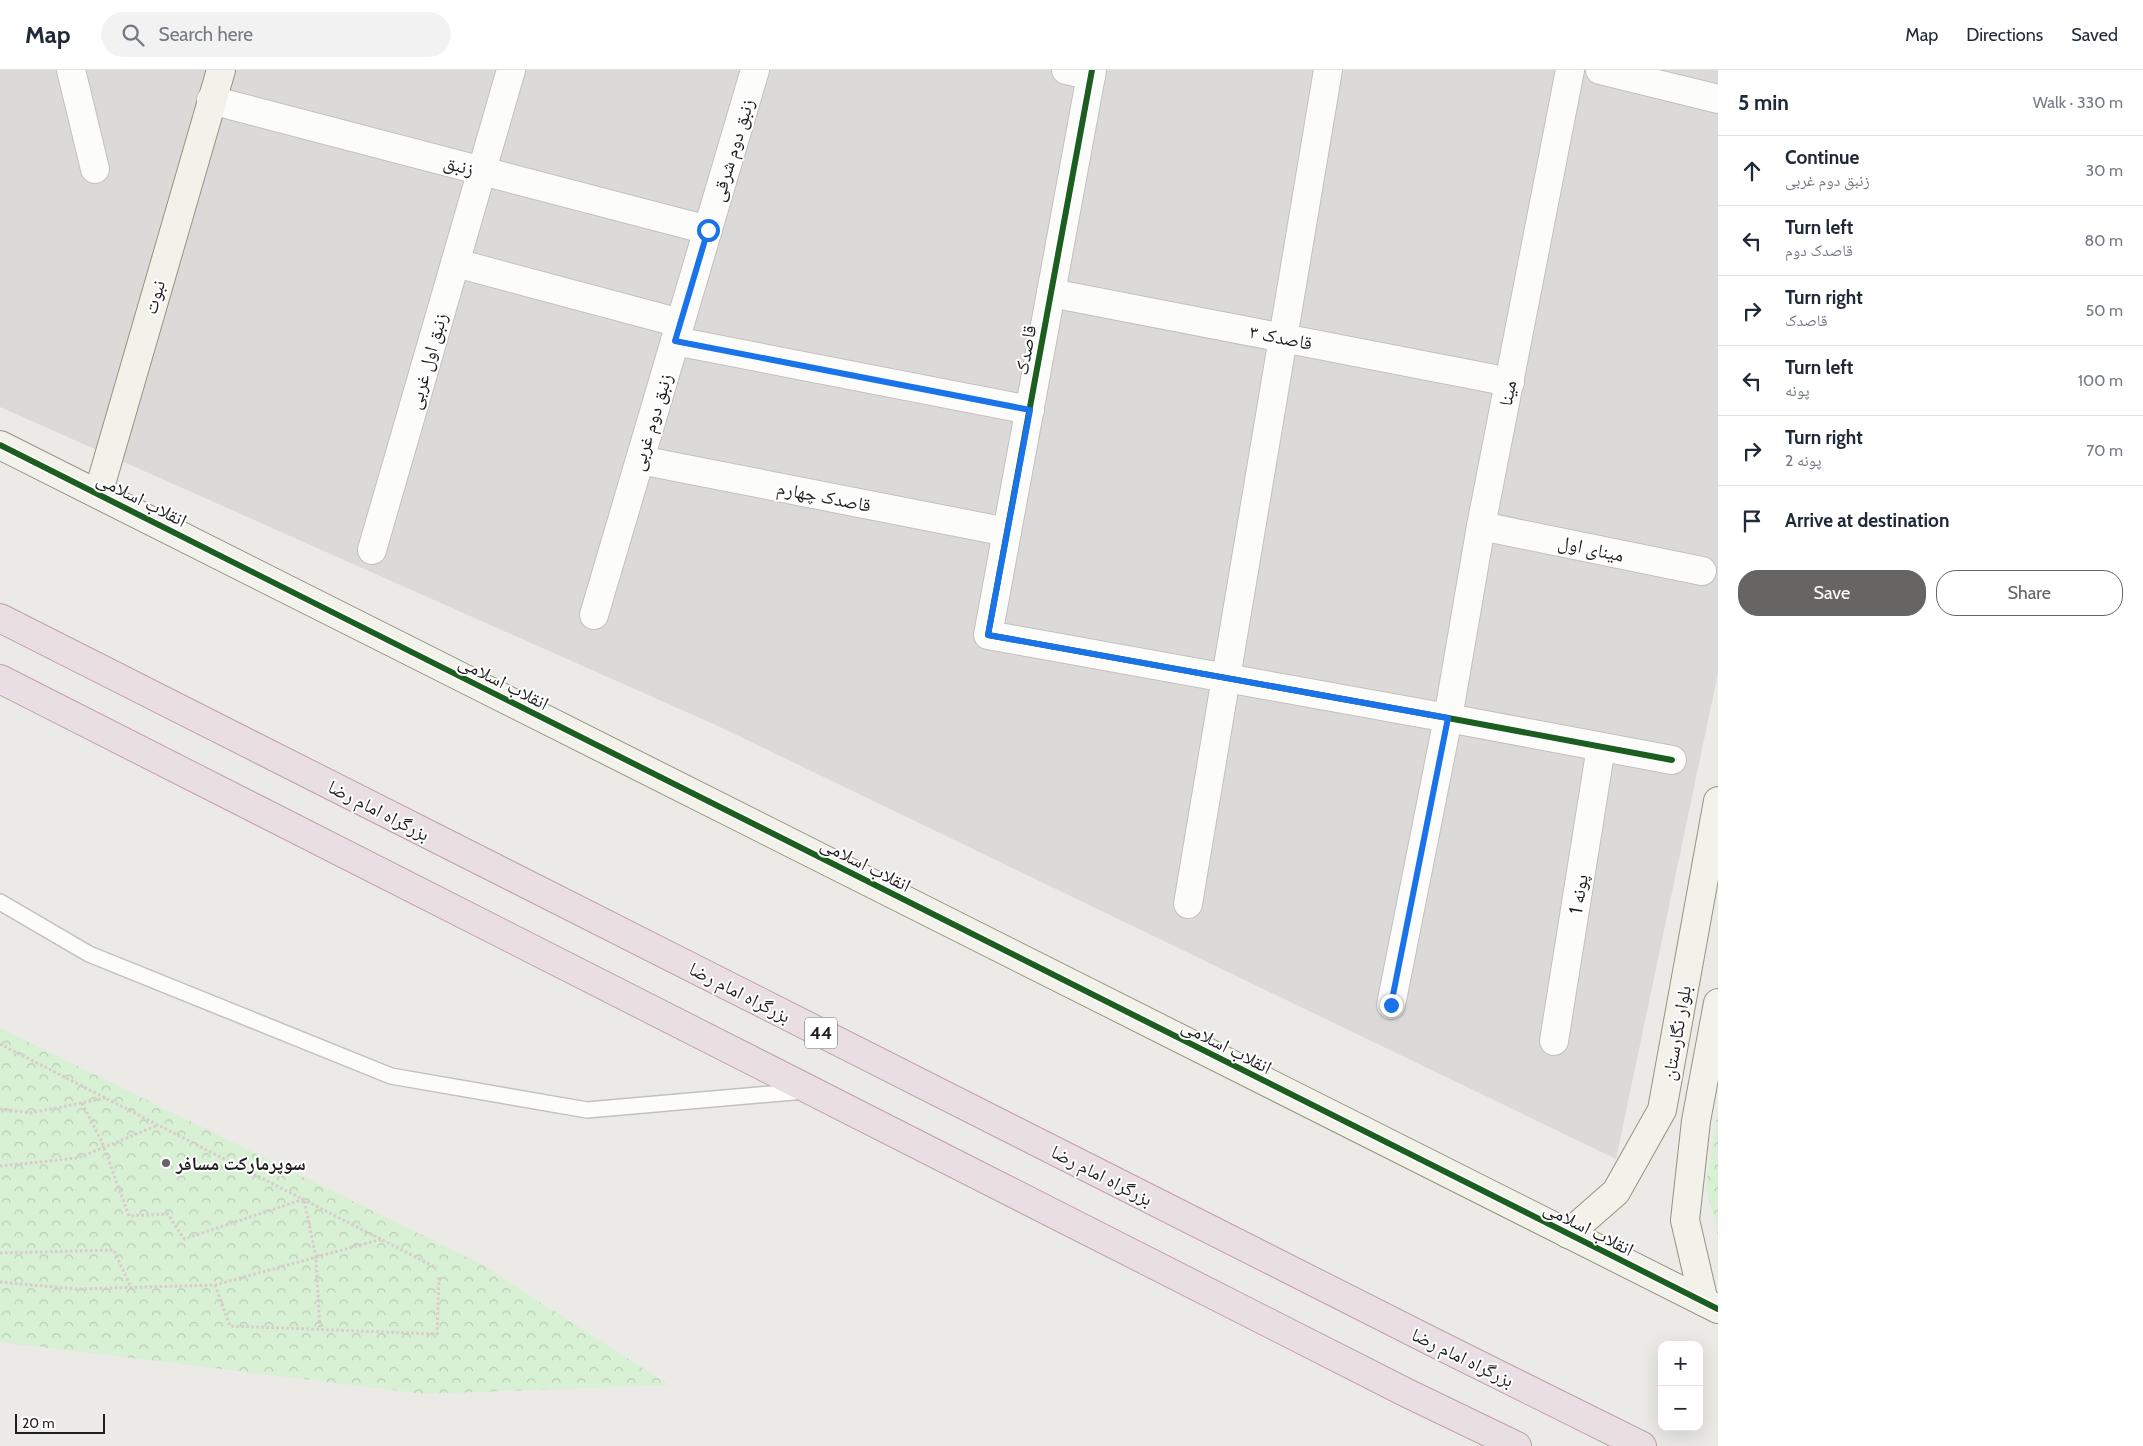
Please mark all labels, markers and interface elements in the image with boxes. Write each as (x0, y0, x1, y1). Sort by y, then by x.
search box (101, 12, 451, 57)
text: Map (25, 20, 71, 49)
icon: search (119, 21, 147, 49)
text: Search here (159, 23, 253, 46)
text: Map (1905, 24, 1938, 46)
text: Directions (1966, 24, 2043, 46)
text: Saved (2071, 24, 2118, 46)
text: 5 min (1738, 90, 1789, 115)
text: Walk · 330 m (2033, 93, 2123, 112)
street label: زنبق دوم شرقی (706, 96, 761, 205)
text: Continue (1785, 146, 1859, 169)
street label: زنبق (441, 150, 476, 181)
icon: ahead (1738, 157, 1766, 185)
text: 30 m (2086, 161, 2123, 180)
text: زنبق دوم غربی (1785, 171, 1870, 190)
text: Turn left (1785, 216, 1853, 239)
route start (697, 219, 720, 242)
icon: left (1738, 227, 1766, 255)
text: 80 m (2085, 231, 2123, 250)
text: قاصدک دوم (1785, 241, 1853, 260)
street label: نبوت (139, 277, 170, 317)
text: Turn right (1785, 286, 1863, 309)
icon: right (1738, 297, 1766, 325)
text: 50 m (2086, 301, 2123, 320)
street label: زنبق اول غربی (403, 310, 452, 412)
text: قاصدک (1785, 311, 1827, 330)
street label: قاصدک ۳ (1248, 320, 1314, 355)
street label: قاصدک (1010, 323, 1041, 377)
text: Turn left (1785, 356, 1853, 379)
icon: left (1738, 367, 1766, 395)
street label: زنبق دوم غربی (626, 371, 679, 474)
text: 100 m (2078, 371, 2123, 390)
street label: مینا (1494, 378, 1521, 408)
text: پونه (1785, 381, 1810, 400)
text: Turn right (1785, 426, 1863, 449)
icon: right (1738, 437, 1766, 465)
text: 70 m (2086, 441, 2123, 460)
text: پونه 2 (1785, 451, 1822, 470)
street label: انقلاب اسلامی (93, 467, 191, 532)
street label: قاصدک چهارم (774, 476, 873, 519)
icon: arrive (1738, 507, 1766, 535)
text: Arrive at destination (1785, 509, 1949, 532)
street label: مینای اول (1556, 530, 1626, 567)
button: Save (1738, 570, 1926, 616)
button: Share (1936, 570, 2123, 616)
street label: انقلاب اسلامی (455, 650, 553, 715)
street label: بزرگراه امام رضا (323, 775, 433, 848)
street label: انقلاب اسلامی (817, 832, 915, 897)
street label: پونه 1 (1564, 873, 1593, 916)
street label: بزرگراه امام رضا (684, 957, 794, 1030)
street label: بلوار نگارستان (1657, 984, 1696, 1082)
route end (1380, 994, 1403, 1017)
street label: انقلاب اسلامی (1178, 1014, 1276, 1079)
road number: 44 (805, 1018, 837, 1048)
street label: بزرگراه امام رضا (1046, 1140, 1156, 1213)
place label: سوپرمارکت مسافر (175, 1152, 306, 1175)
marker: سوپرمارکت مسافر (160, 1157, 172, 1169)
street label: انقلاب اسلامی (1540, 1196, 1638, 1261)
street label: بزرگراه امام رضا (1407, 1323, 1518, 1394)
map controls (1658, 1341, 1703, 1431)
button: + (1658, 1341, 1703, 1386)
button: − (1658, 1386, 1703, 1431)
scale bar (15, 1411, 105, 1434)
text: 20 m (22, 1414, 55, 1432)

